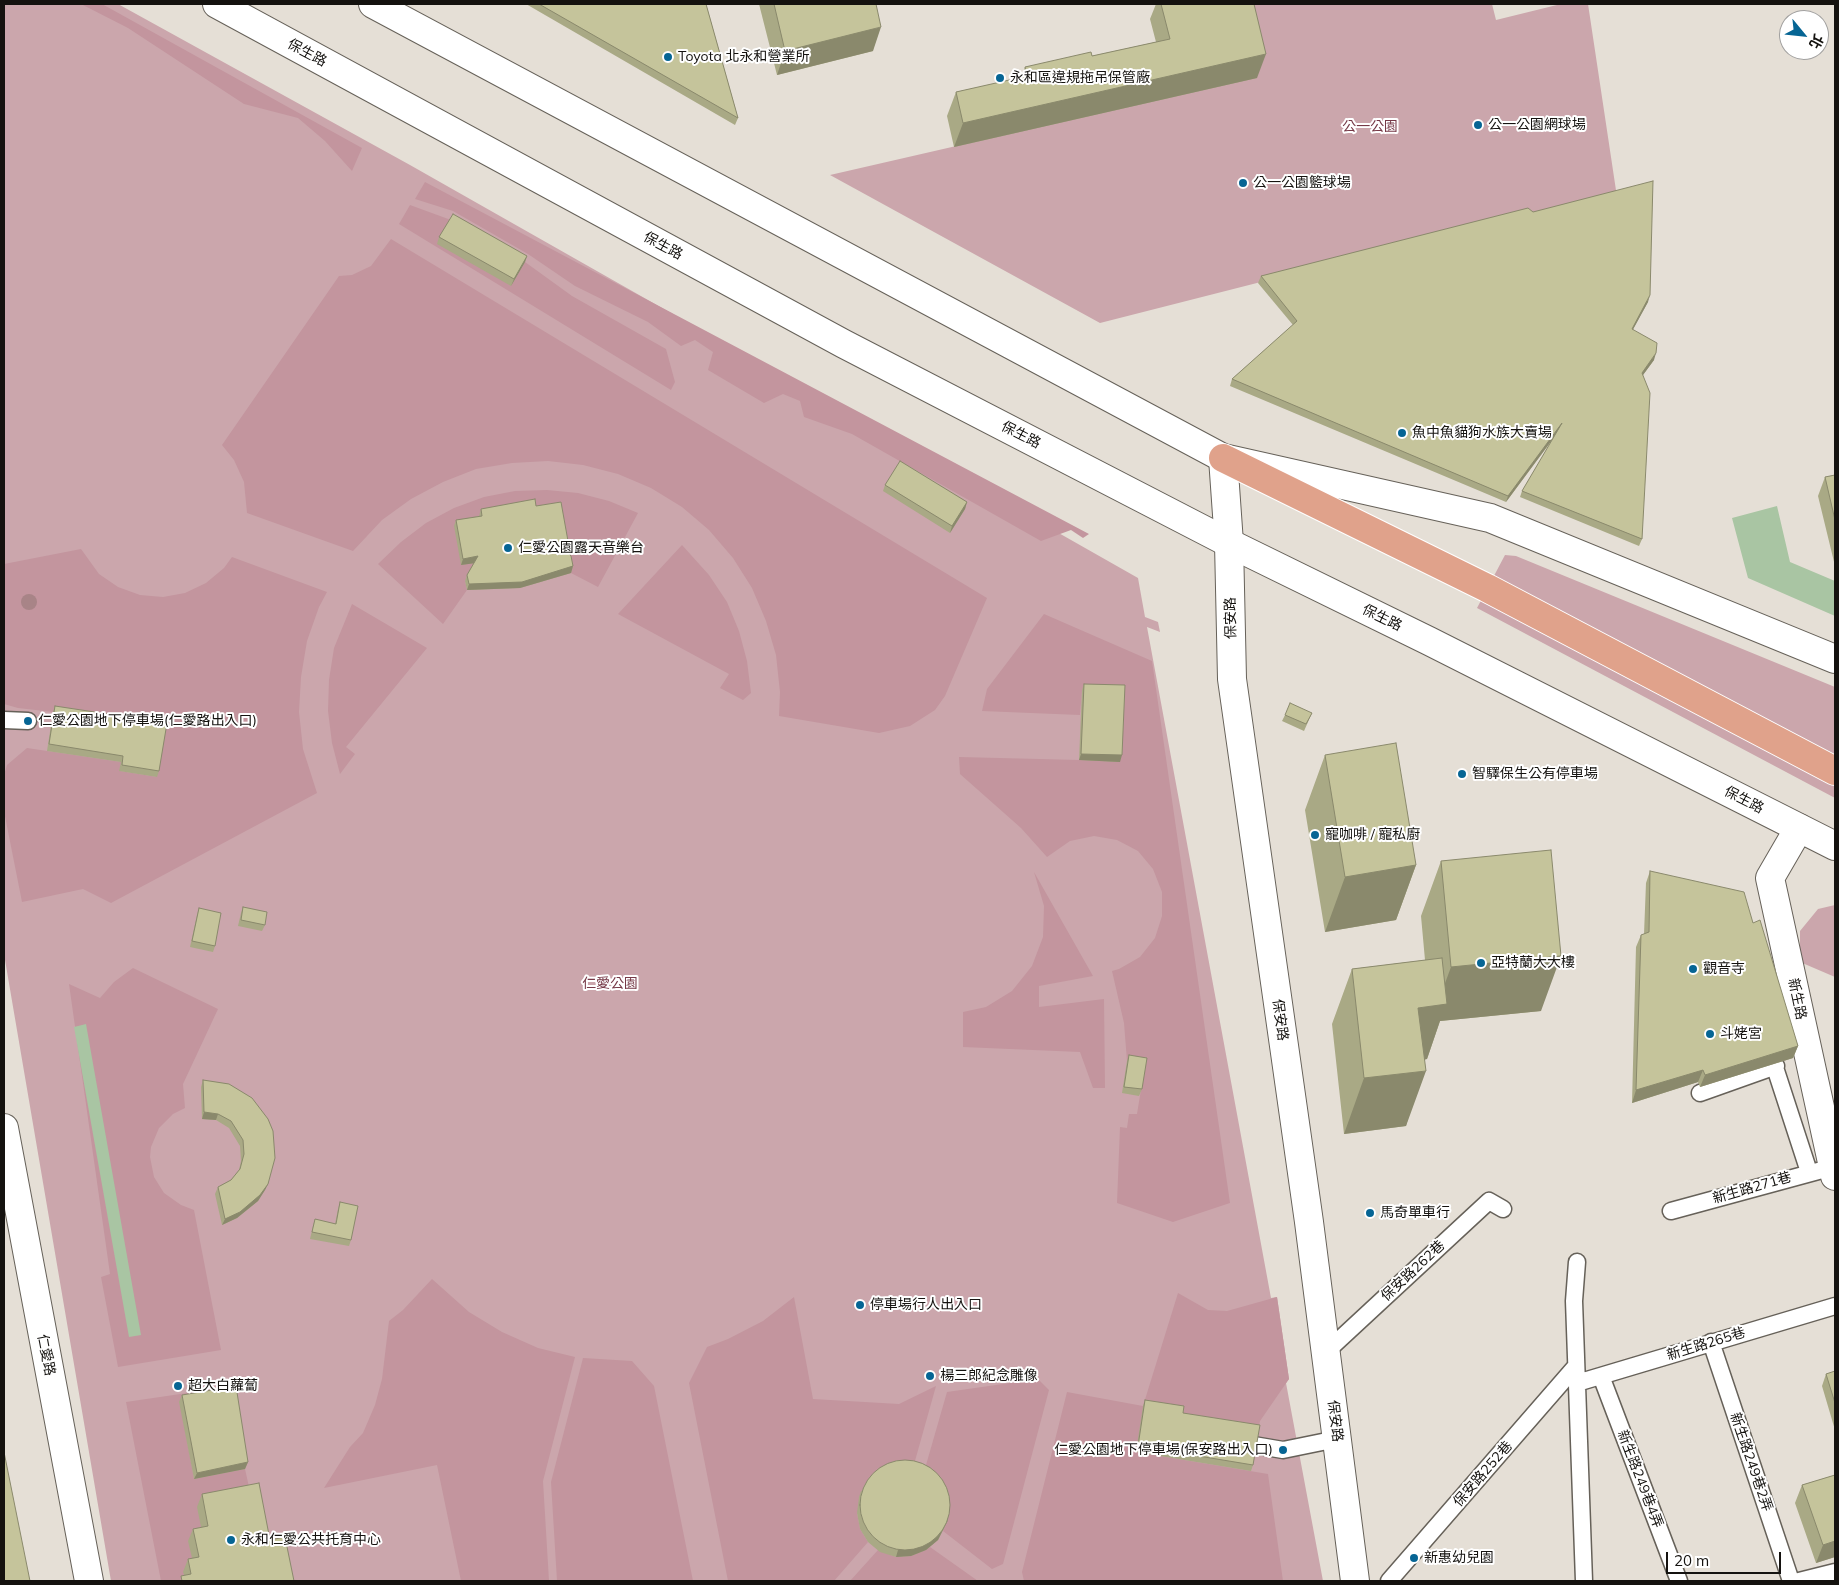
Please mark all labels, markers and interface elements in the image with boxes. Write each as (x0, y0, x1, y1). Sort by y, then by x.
north arrow (1779, 10, 1829, 60)
text: 北 (1805, 31, 1828, 52)
street label: 保生路 (285, 36, 329, 70)
place label: Toyota 北永和營業所 (678, 49, 809, 65)
marker: Toyota 北永和營業所 (662, 51, 674, 63)
place label: 永和區違規拖吊保管廠 (1010, 70, 1150, 86)
marker: 永和區違規拖吊保管廠 (994, 72, 1006, 84)
place label: 公一公園網球場 (1488, 117, 1586, 133)
park label: 公一公園 (1342, 119, 1398, 135)
marker: 公一公園網球場 (1472, 119, 1484, 131)
place label: 公一公園籃球場 (1253, 175, 1351, 191)
marker: 公一公園籃球場 (1237, 177, 1249, 189)
street label: 保生路 (641, 229, 685, 263)
street label: 保生路 (998, 418, 1044, 452)
place label: 魚中魚貓狗水族大賣場 (1412, 425, 1552, 441)
marker: 魚中魚貓狗水族大賣場 (1396, 427, 1408, 439)
place label: 仁愛公園露天音樂台 (518, 540, 644, 556)
marker: 仁愛公園露天音樂台 (502, 542, 514, 554)
street label: 保安路 (1222, 597, 1240, 639)
street label: 保生路 (1359, 601, 1405, 635)
place label: 仁愛公園地下停車場(仁愛路出入口) (38, 713, 257, 729)
marker: 仁愛公園地下停車場(仁愛路出入口) (22, 715, 34, 727)
place label: 智驛保生公有停車場 (1472, 766, 1598, 782)
marker: 智驛保生公有停車場 (1456, 768, 1468, 780)
street label: 保生路 (1721, 783, 1767, 817)
place label: 寵咖啡 / 寵私廚 (1325, 827, 1420, 843)
marker: 寵咖啡 / 寵私廚 (1309, 829, 1321, 841)
place label: 亞特蘭大大樓 (1491, 955, 1575, 971)
marker: 亞特蘭大大樓 (1475, 957, 1487, 969)
place label: 觀音寺 (1703, 961, 1745, 977)
marker: 觀音寺 (1687, 963, 1699, 975)
park label: 仁愛公園 (582, 976, 638, 992)
street label: 新生路 (1784, 977, 1810, 1021)
street label: 保安路 (1269, 998, 1291, 1042)
place label: 斗姥宮 (1720, 1026, 1762, 1042)
marker: 斗姥宮 (1704, 1028, 1716, 1040)
street label: 新生路271巷 (1711, 1169, 1793, 1207)
place label: 馬奇單車行 (1380, 1205, 1450, 1221)
marker: 馬奇單車行 (1364, 1207, 1376, 1219)
street label: 保安路262巷 (1378, 1237, 1448, 1305)
place label: 停車場行人出入口 (870, 1297, 982, 1313)
marker: 停車場行人出入口 (854, 1299, 866, 1311)
street label: 新生路265巷 (1665, 1324, 1747, 1364)
street label: 仁愛路 (34, 1333, 58, 1377)
place label: 楊三郎紀念雕像 (940, 1368, 1038, 1384)
marker: 楊三郎紀念雕像 (924, 1370, 936, 1382)
place label: 超大白蘿蔔 (188, 1378, 258, 1394)
marker: 超大白蘿蔔 (172, 1380, 184, 1392)
street label: 保安路 (1324, 1399, 1346, 1443)
street label: 新生路249巷2弄 (1726, 1410, 1776, 1514)
street label: 新生路249巷4弄 (1614, 1428, 1666, 1530)
street label: 保安路252巷 (1450, 1438, 1516, 1510)
place label: 仁愛公園地下停車場(保安路出入口) (1054, 1442, 1273, 1458)
marker: 仁愛公園地下停車場(保安路出入口) (1277, 1444, 1289, 1456)
place label: 永和仁愛公共托育中心 (241, 1532, 381, 1548)
marker: 永和仁愛公共托育中心 (225, 1534, 237, 1546)
scale bar (1669, 1542, 1784, 1574)
place label: 新惠幼兒園 (1424, 1550, 1494, 1566)
text: 20 m (1674, 1551, 1709, 1570)
marker: 新惠幼兒園 (1408, 1552, 1420, 1564)

